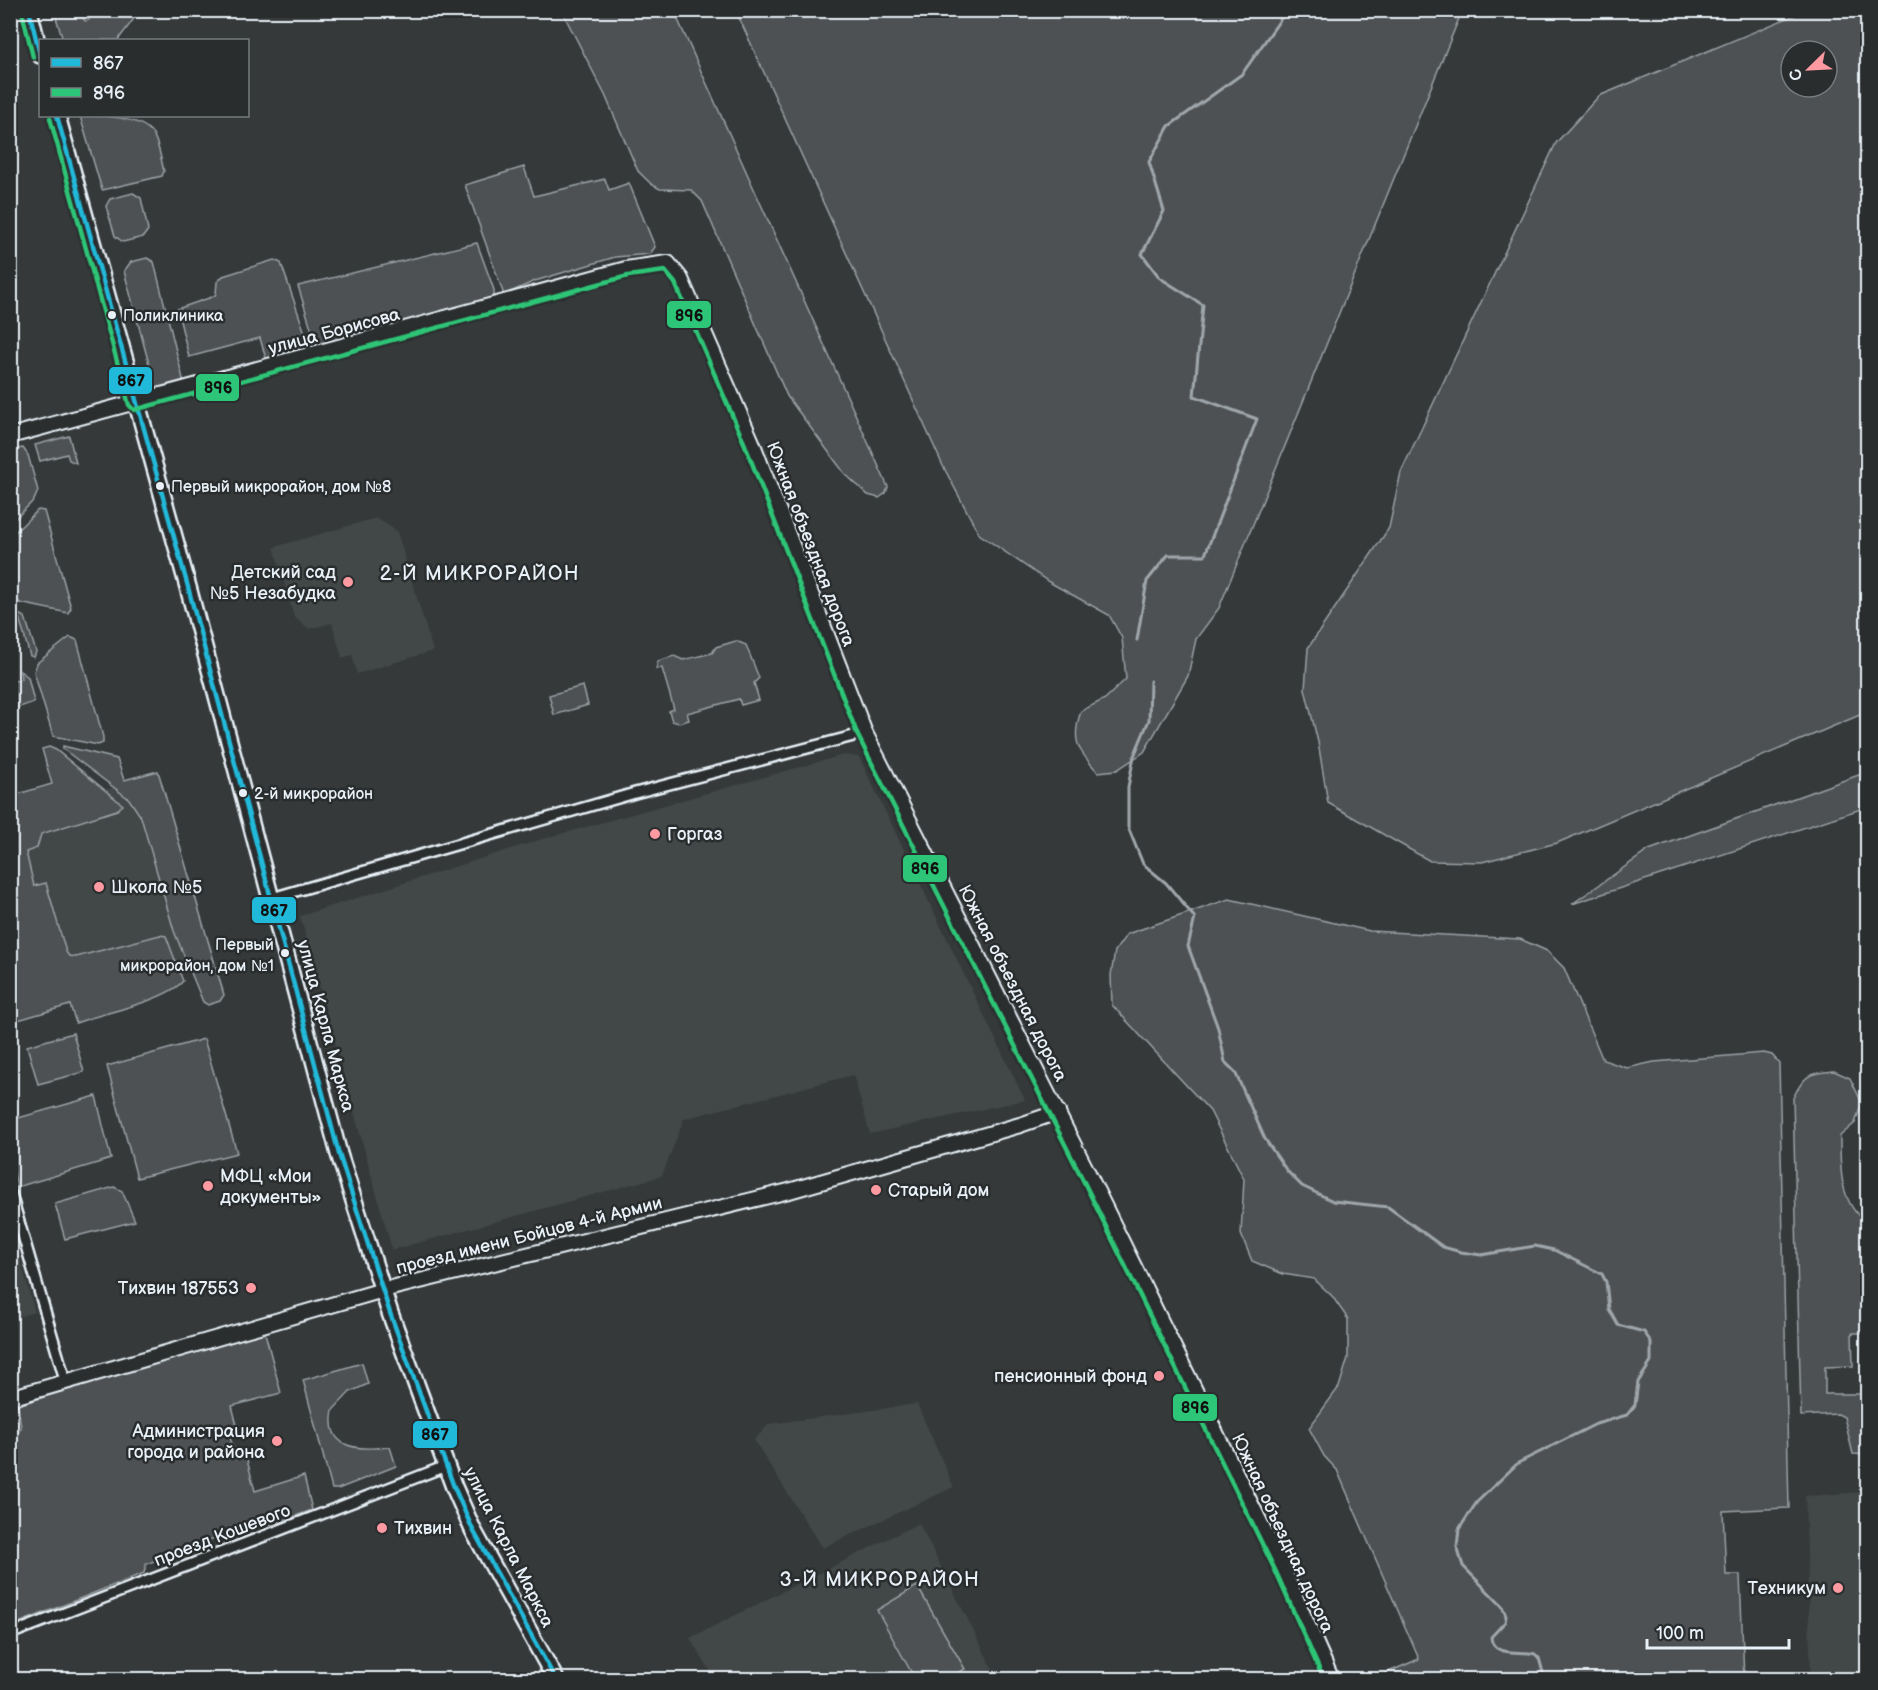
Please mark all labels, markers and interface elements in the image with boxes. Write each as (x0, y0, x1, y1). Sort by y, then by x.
legend (39, 39, 249, 117)
north arrow (1779, 39, 1839, 99)
text: 867 (93, 53, 123, 74)
text: С (1786, 66, 1808, 83)
text: 896 (93, 83, 125, 104)
line badge: 896 (666, 300, 712, 329)
street label: улица Борисова (266, 304, 402, 359)
place label: Поликлиника (123, 307, 224, 326)
text: 896 (675, 307, 704, 326)
marker: Поликлиника (106, 309, 118, 321)
line badge: 867 (108, 366, 153, 395)
text: 867 (117, 372, 145, 391)
line badge: 896 (195, 373, 240, 402)
text: 896 (204, 379, 233, 398)
street label: Южная объездная дорога (762, 439, 859, 650)
place label: Первый микрорайон, дом №8 (171, 478, 391, 497)
marker: Первый микрорайон, дом №8 (154, 480, 166, 492)
place label: Детский сад №5 Незабудка (210, 562, 336, 604)
district label: 2-Й МИКРОРАЙОН (380, 562, 580, 586)
marker: Детский сад №5 Незабудка (341, 575, 355, 589)
place label: 2-й микрорайон (254, 785, 373, 804)
marker: 2-й микрорайон (237, 787, 249, 799)
place label: Горгаз (667, 824, 723, 845)
marker: Горгаз (648, 827, 662, 841)
line badge: 896 (902, 854, 948, 883)
text: 896 (911, 860, 940, 879)
place label: Школа №5 (111, 877, 202, 898)
marker: Школа №5 (92, 880, 106, 894)
street label: Южная объездная дорога (954, 881, 1071, 1085)
line badge: 867 (251, 896, 297, 924)
text: 867 (260, 902, 288, 921)
place label: Первый микрорайон, дом №1 (120, 936, 274, 976)
street label: улица Карла Маркса (292, 938, 359, 1115)
marker: Первый микрорайон, дом №1 (279, 947, 291, 959)
place label: МФЦ «Мои документы» (220, 1166, 322, 1208)
marker: МФЦ «Мои документы» (201, 1179, 215, 1193)
place label: Старый дом (888, 1180, 989, 1201)
marker: Старый дом (869, 1183, 883, 1197)
street label: проезд имени Бойцов 4-й Армии (394, 1192, 664, 1279)
place label: Тихвин 187553 (118, 1278, 239, 1299)
marker: Тихвин 187553 (244, 1281, 258, 1295)
place label: пенсионный фонд (994, 1366, 1147, 1387)
marker: пенсионный фонд (1152, 1369, 1166, 1383)
line badge: 896 (1172, 1393, 1218, 1422)
text: 896 (1181, 1399, 1210, 1418)
line badge: 867 (412, 1420, 458, 1449)
place label: Администрация города и района (127, 1421, 265, 1463)
text: 867 (421, 1426, 449, 1445)
street label: Южная объездная дорога (1227, 1430, 1338, 1637)
marker: Администрация города и района (270, 1434, 284, 1448)
street label: улица Карла Маркса (459, 1464, 558, 1631)
street label: проезд Кошевого (151, 1500, 293, 1571)
place label: Тихвин (394, 1518, 452, 1539)
marker: Тихвин (375, 1521, 389, 1535)
district label: 3-Й МИКРОРАЙОН (780, 1568, 980, 1592)
place label: Техникум (1747, 1578, 1826, 1599)
marker: Техникум (1831, 1581, 1845, 1595)
scale bar (1647, 1612, 1790, 1650)
text: 100 m (1656, 1623, 1704, 1644)

